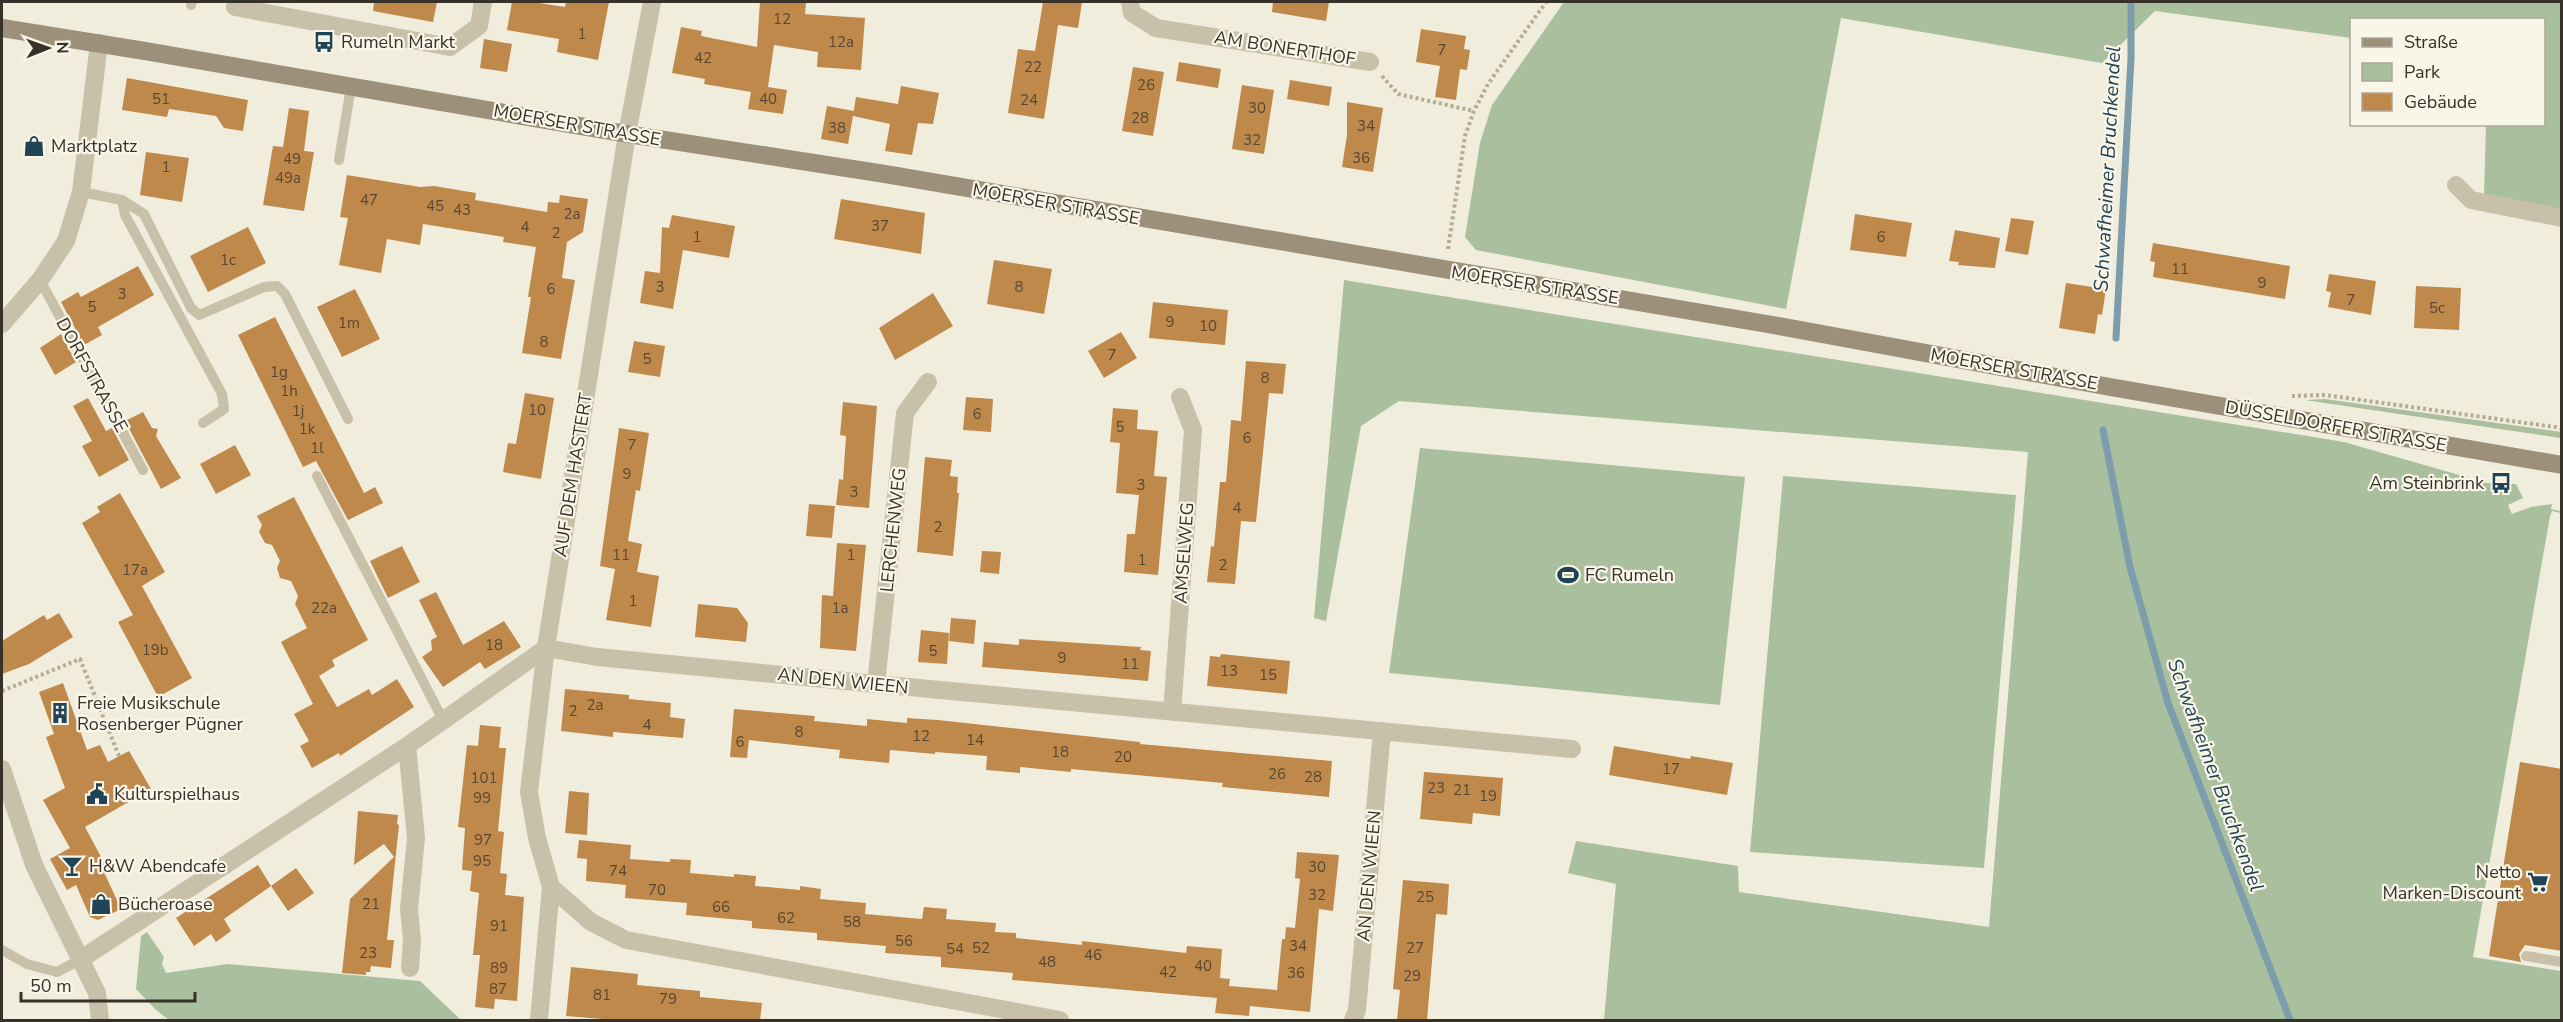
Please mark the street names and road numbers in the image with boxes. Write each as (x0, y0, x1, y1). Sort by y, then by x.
street label: AM BONERTHOF (1213, 25, 1358, 71)
street label: MOERSER STRASSE (492, 99, 662, 151)
street label: MOERSER STRASSE (971, 178, 1141, 230)
street label: MOERSER STRASSE (1450, 260, 1620, 310)
street label: DORFSTRASSE (51, 313, 133, 437)
street label: MOERSER STRASSE (1929, 343, 2099, 395)
street label: AUF DEM HASTERT (548, 391, 598, 559)
street label: DÜSSELDORFER STRASSE (2224, 395, 2448, 457)
street label: LERCHENWEG (875, 467, 911, 593)
street label: AMSELWEG (1168, 502, 1200, 604)
street label: AN DEN WIEEN (776, 662, 910, 700)
street label: AN DEN WIEEN (1351, 809, 1387, 943)

